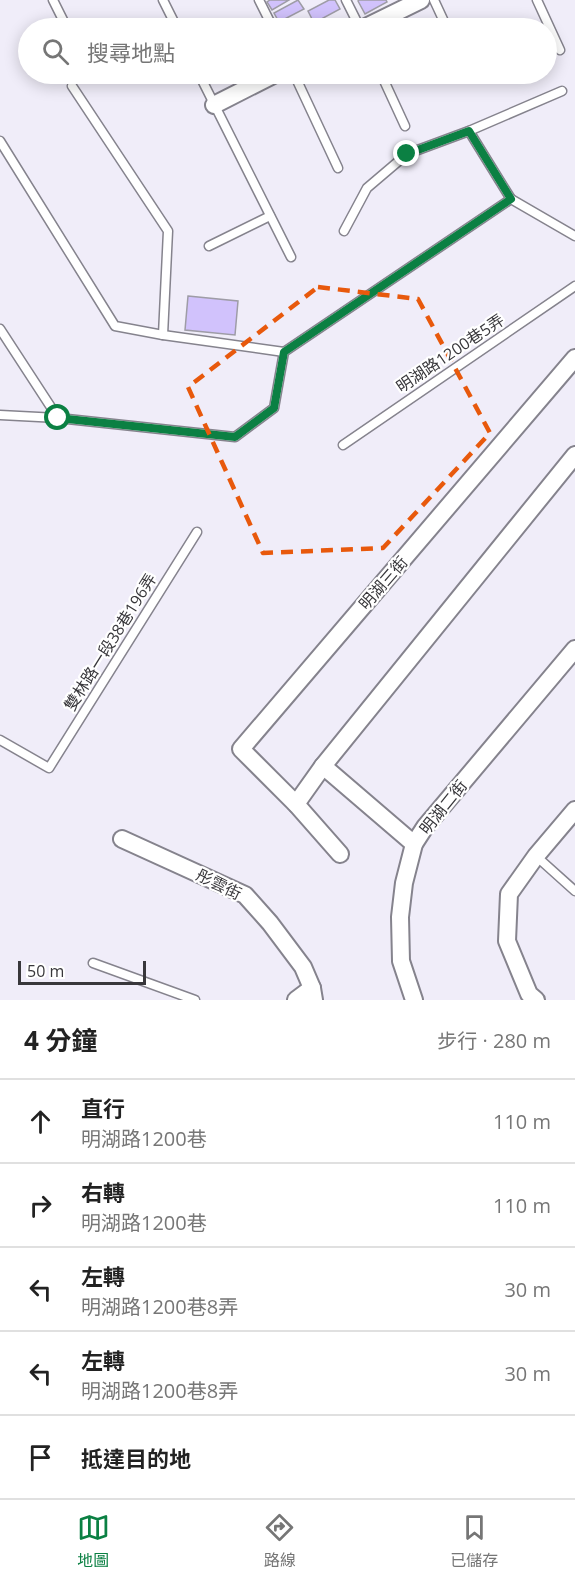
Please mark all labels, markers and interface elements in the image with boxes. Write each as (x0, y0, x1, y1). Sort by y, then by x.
search box (18, 18, 557, 84)
icon: search (39, 35, 72, 68)
text: 搜尋地點 (87, 37, 175, 67)
route end (393, 140, 419, 166)
street label: 明湖路1200巷5弄 (392, 309, 508, 397)
route start (44, 404, 70, 430)
street label: 明湖三街 (354, 552, 412, 614)
street label: 雙林路一段38巷196弄 (59, 569, 161, 715)
street label: 明湖二街 (414, 775, 472, 839)
street label: 彤雲街 (193, 864, 245, 904)
scale bar (18, 958, 146, 986)
text: 50 m (27, 960, 64, 982)
text: 4 分鐘 (24, 1022, 98, 1058)
text: 步行 · 280 m (437, 1027, 551, 1054)
text: 直行 (81, 1093, 125, 1123)
icon: ahead (24, 1105, 57, 1138)
text: 110 m (493, 1108, 551, 1135)
text: 明湖路1200巷 (81, 1125, 207, 1152)
text: 右轉 (81, 1177, 125, 1207)
icon: right (24, 1189, 57, 1222)
text: 110 m (493, 1192, 551, 1219)
text: 明湖路1200巷 (81, 1209, 207, 1236)
text: 左轉 (81, 1261, 125, 1291)
icon: left (24, 1273, 57, 1306)
text: 30 m (504, 1276, 551, 1303)
text: 明湖路1200巷8弄 (81, 1293, 238, 1320)
text: 左轉 (81, 1345, 125, 1375)
icon: left (24, 1357, 57, 1390)
text: 30 m (504, 1360, 551, 1387)
text: 明湖路1200巷8弄 (81, 1377, 238, 1404)
icon: arrive (24, 1441, 57, 1474)
text: 抵達目的地 (81, 1443, 191, 1473)
tab: 地圖 (77, 1511, 110, 1571)
tab: 路線 (263, 1511, 296, 1571)
tab: 已儲存 (450, 1511, 498, 1571)

